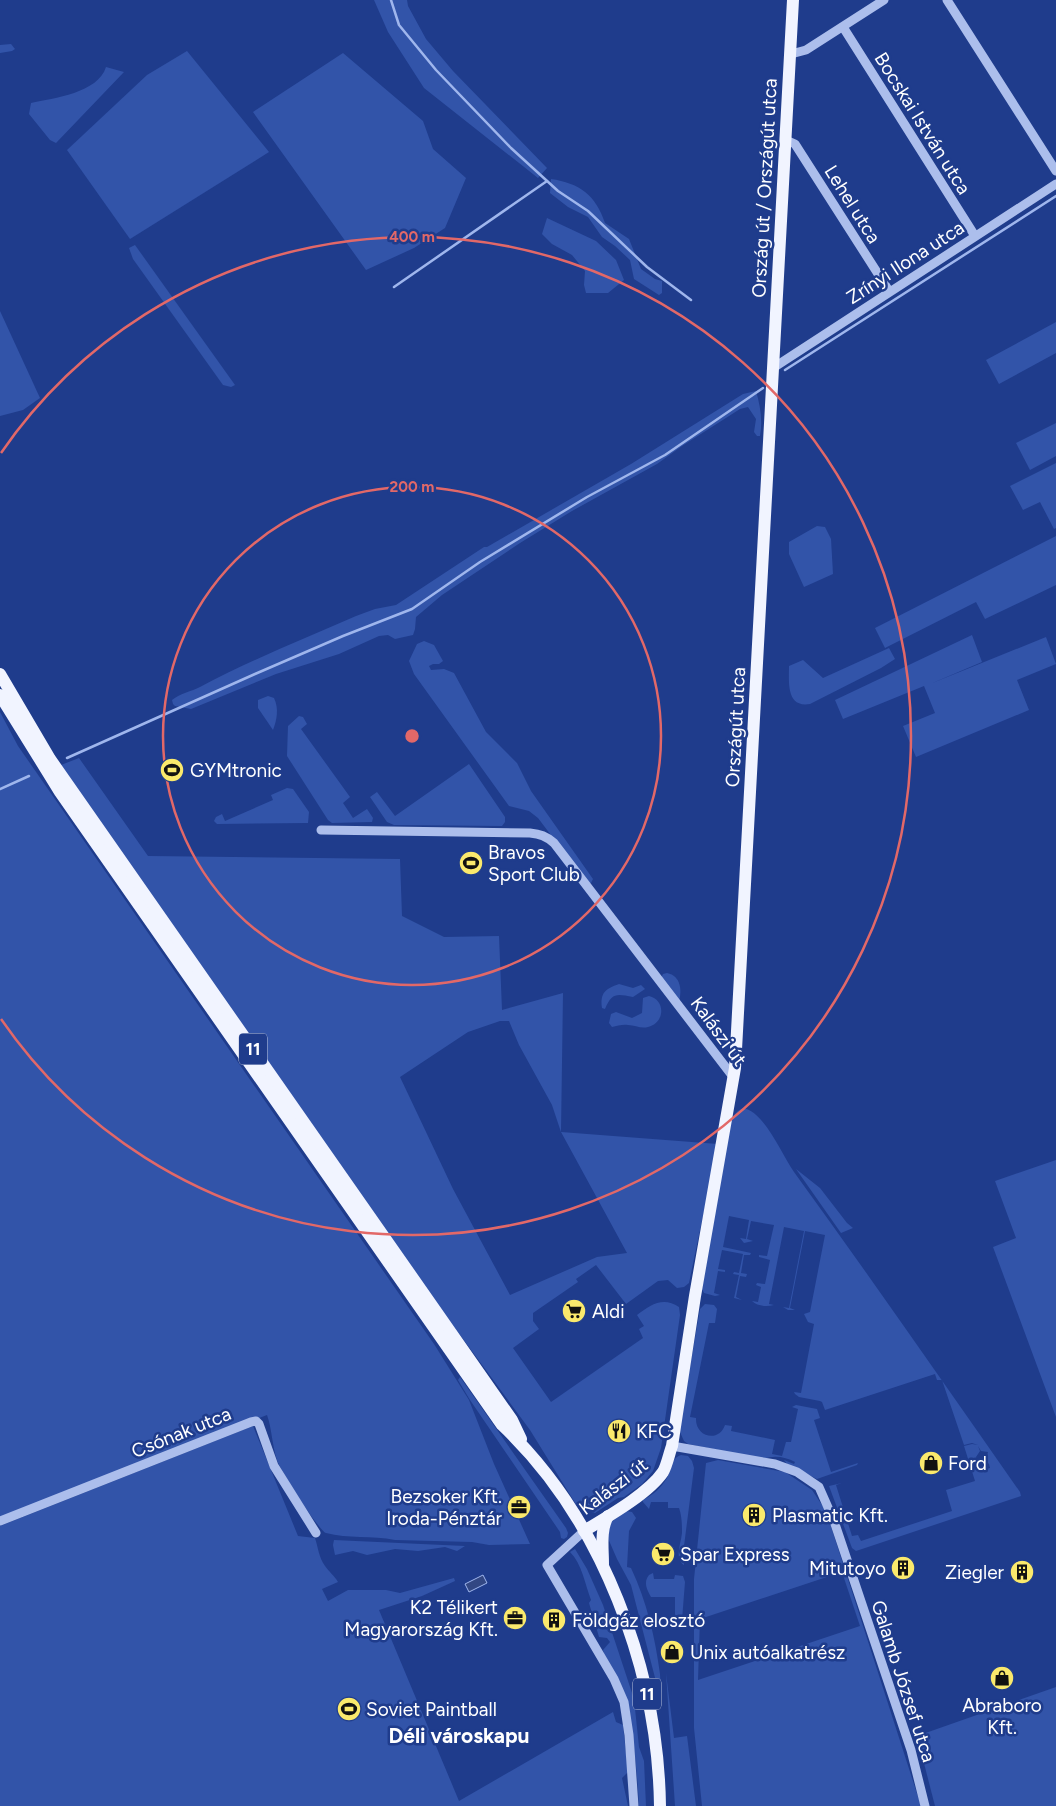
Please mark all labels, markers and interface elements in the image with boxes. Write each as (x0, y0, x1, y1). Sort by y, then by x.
street label: Bocskai István utca (870, 48, 976, 199)
street label: Ország út / Országút utca (747, 78, 782, 298)
street label: Lehel utca (820, 161, 886, 248)
street label: Zrínyi Ilona utca (842, 216, 968, 309)
text: 400 m (389, 228, 435, 246)
text: 200 m (390, 478, 434, 496)
street label: Országút utca (721, 666, 750, 788)
centre of rings (403, 727, 421, 745)
sports icon: GYMtronic (159, 757, 185, 783)
place label: GYMtronic (190, 759, 282, 782)
place label: Bravos Sport Club (488, 841, 580, 886)
sports icon: Bravos Sport Club (458, 850, 484, 876)
street label: Kalászi út (686, 992, 751, 1070)
road number: 11 (239, 1034, 267, 1064)
supermarket icon: Aldi (561, 1298, 587, 1324)
place label: Aldi (592, 1300, 625, 1323)
street label: Csónak utca (128, 1402, 234, 1463)
restaurant icon: KFC (606, 1418, 632, 1444)
place label: KFC (636, 1420, 672, 1443)
shop icon: Ford (918, 1450, 944, 1476)
place label: Ford (948, 1452, 987, 1475)
street label: Kalászi út (574, 1453, 652, 1520)
place label: Bezsoker Kft. Iroda-Pénztár (386, 1485, 503, 1530)
office icon: Bezsoker Kft. Iroda-Pénztár (506, 1494, 532, 1520)
building icon: Plasmatic Kft. (741, 1502, 767, 1528)
place label: Plasmatic Kft. (772, 1504, 888, 1527)
supermarket icon: Spar Express (650, 1541, 676, 1567)
place label: Spar Express (680, 1543, 790, 1566)
building icon: Mitutoyo (890, 1555, 916, 1581)
place label: Mitutoyo (809, 1557, 886, 1580)
building icon: Ziegler (1009, 1559, 1035, 1585)
place label: Ziegler (945, 1561, 1005, 1584)
place label: K2 Télikert Magyarország Kft. (344, 1596, 498, 1641)
street label: Galamb József utca (867, 1597, 941, 1765)
office icon: K2 Télikert Magyarország Kft. (502, 1605, 528, 1631)
building icon: Földgáz elosztó (541, 1607, 567, 1633)
place label: Földgáz elosztó (572, 1609, 705, 1632)
shop icon: Unix autóalkatrész (659, 1639, 685, 1665)
place label: Unix autóalkatrész (690, 1641, 845, 1664)
shop icon: Abraboro Kft. (989, 1665, 1015, 1691)
road number: 11 (633, 1678, 661, 1710)
place label: Abraboro Kft. (962, 1694, 1042, 1739)
sports icon: Soviet Paintball (336, 1696, 362, 1722)
place label: Soviet Paintball (366, 1698, 497, 1721)
district label: Déli városkapu (389, 1723, 529, 1748)

